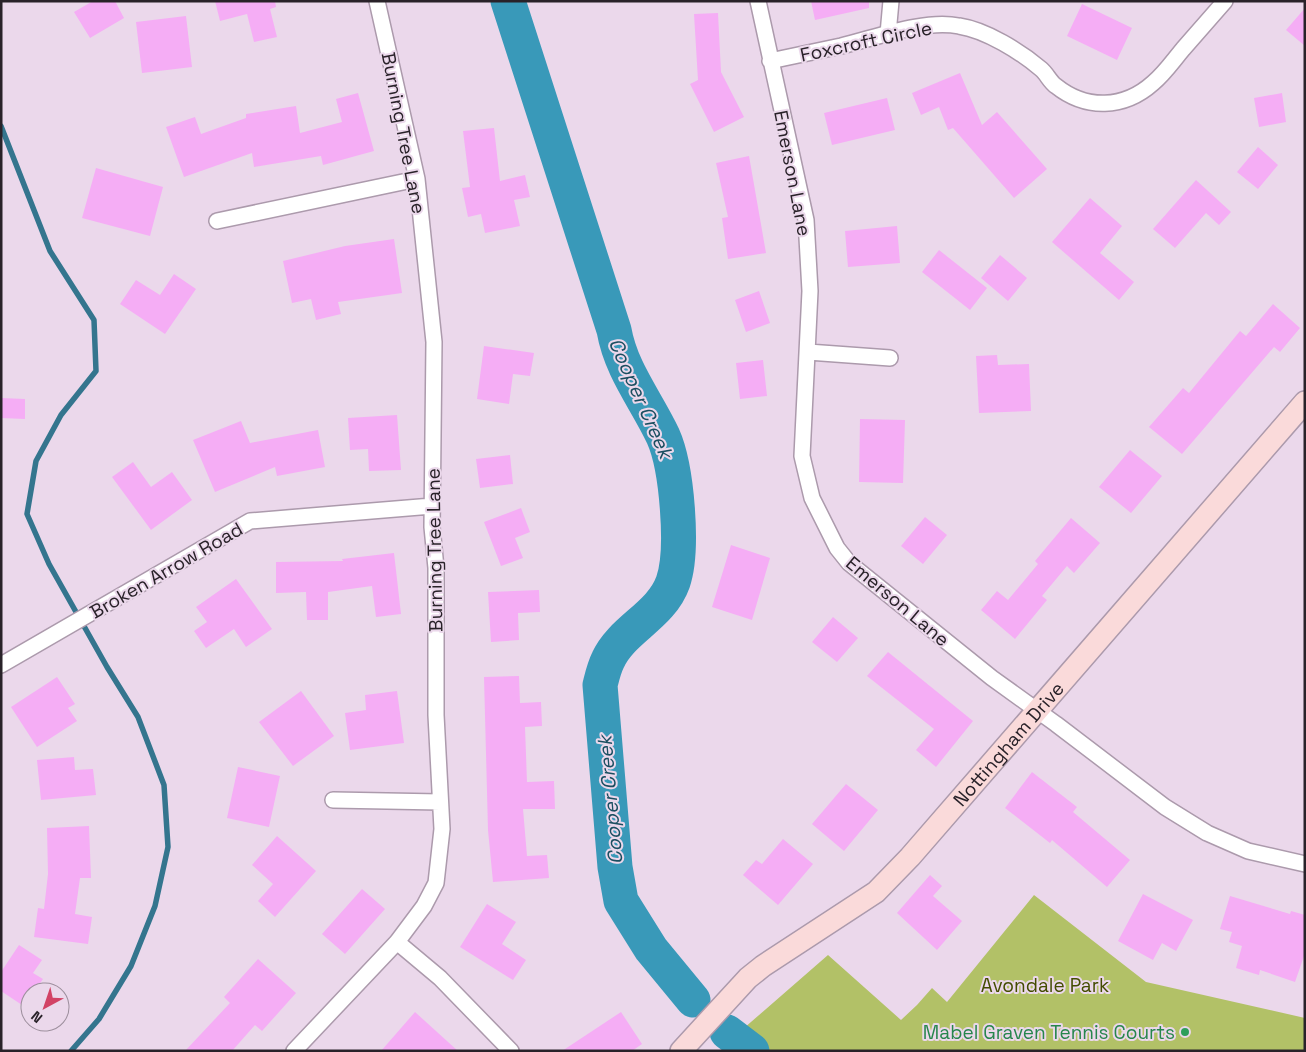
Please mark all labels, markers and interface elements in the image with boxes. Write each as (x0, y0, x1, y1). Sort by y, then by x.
street label: Foxcroft Circle (798, 15, 934, 68)
street label: Burning Tree Lane (376, 50, 431, 216)
street label: Emerson Lane (768, 108, 817, 238)
water label: Cooper Creek (603, 334, 680, 464)
street label: Burning Tree Lane (421, 468, 448, 632)
street label: Broken Arrow Road (85, 516, 247, 624)
street label: Emerson Lane (841, 551, 955, 652)
street label: Nottingham Drive (948, 677, 1070, 812)
water label: Cooper Creek (591, 732, 629, 866)
park label: Avondale Park (981, 973, 1109, 998)
north arrow (20, 982, 70, 1032)
text: N (27, 1007, 46, 1027)
place label: Mabel Graven Tennis Courts (923, 1020, 1175, 1045)
marker: Mabel Graven Tennis Courts (1179, 1026, 1191, 1038)

